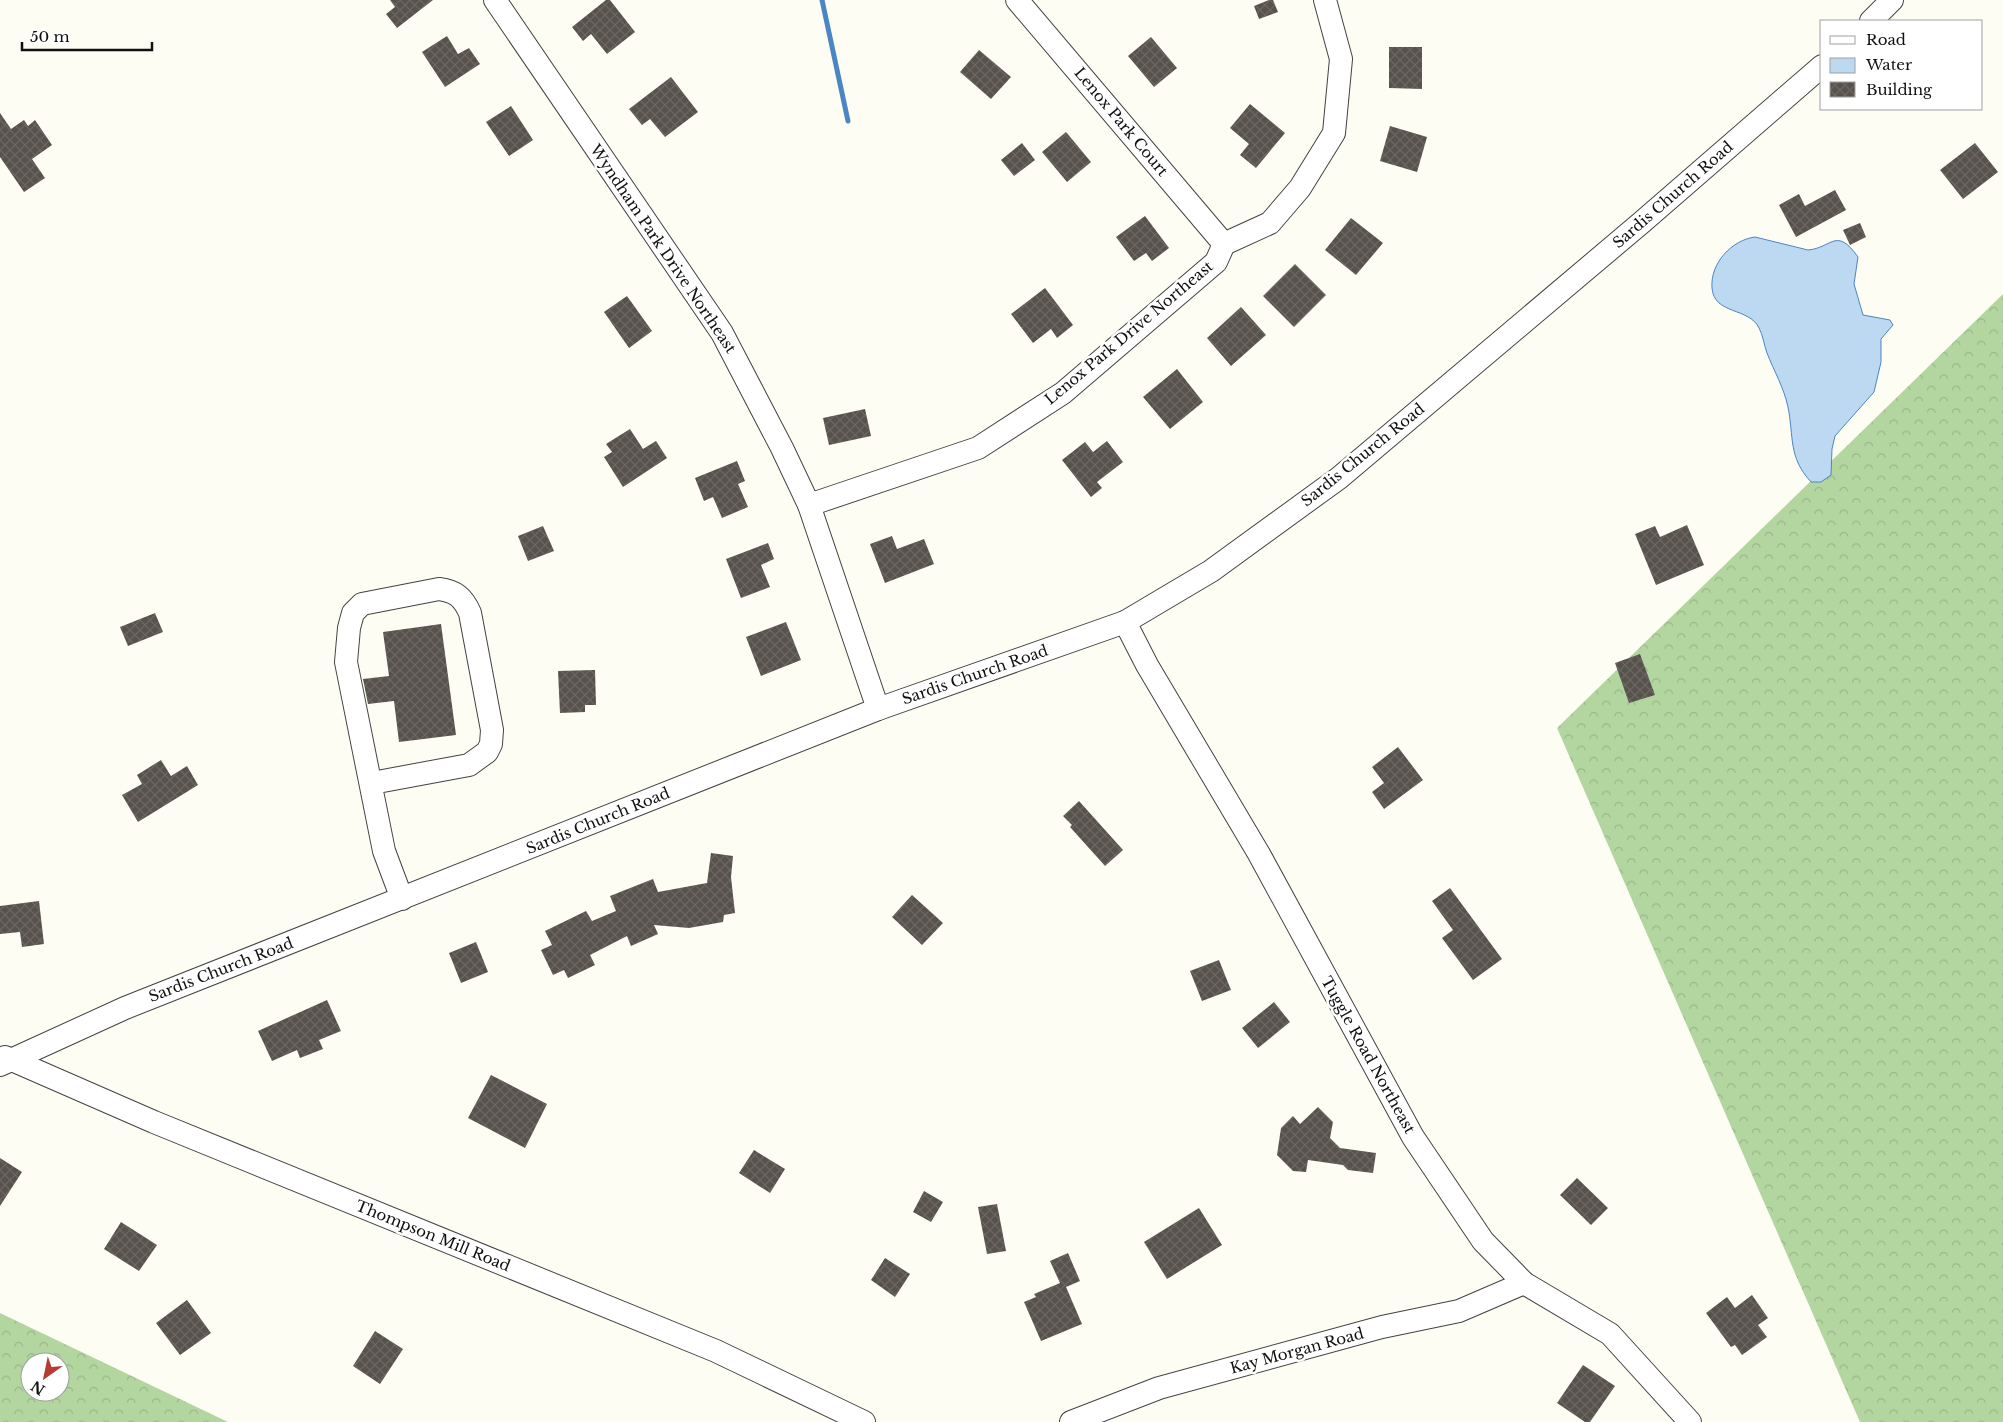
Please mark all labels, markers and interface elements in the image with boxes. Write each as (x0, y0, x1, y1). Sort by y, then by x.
scale bar (22, 20, 152, 52)
legend (1820, 20, 1983, 110)
text: 50 m (30, 27, 70, 46)
text: Road (1866, 30, 1906, 49)
text: Water (1865, 55, 1913, 74)
street label: Lenox Park Court (1070, 63, 1173, 180)
text: Building (1866, 80, 1933, 99)
street label: Sardis Church Road (1609, 137, 1737, 252)
street label: Wyndham Park Drive Northeast (586, 140, 741, 357)
street label: Lenox Park Drive Northeast (1041, 256, 1217, 409)
street label: Sardis Church Road (1297, 399, 1428, 510)
street label: Sardis Church Road (899, 641, 1050, 708)
street label: Sardis Church Road (523, 783, 672, 858)
street label: Sardis Church Road (146, 933, 296, 1006)
street label: Tuggle Road Northeast (1317, 973, 1420, 1137)
street label: Thompson Mill Road (353, 1196, 513, 1275)
street label: Kay Morgan Road (1228, 1323, 1366, 1378)
north arrow (20, 1352, 70, 1402)
text: N (27, 1377, 48, 1399)

